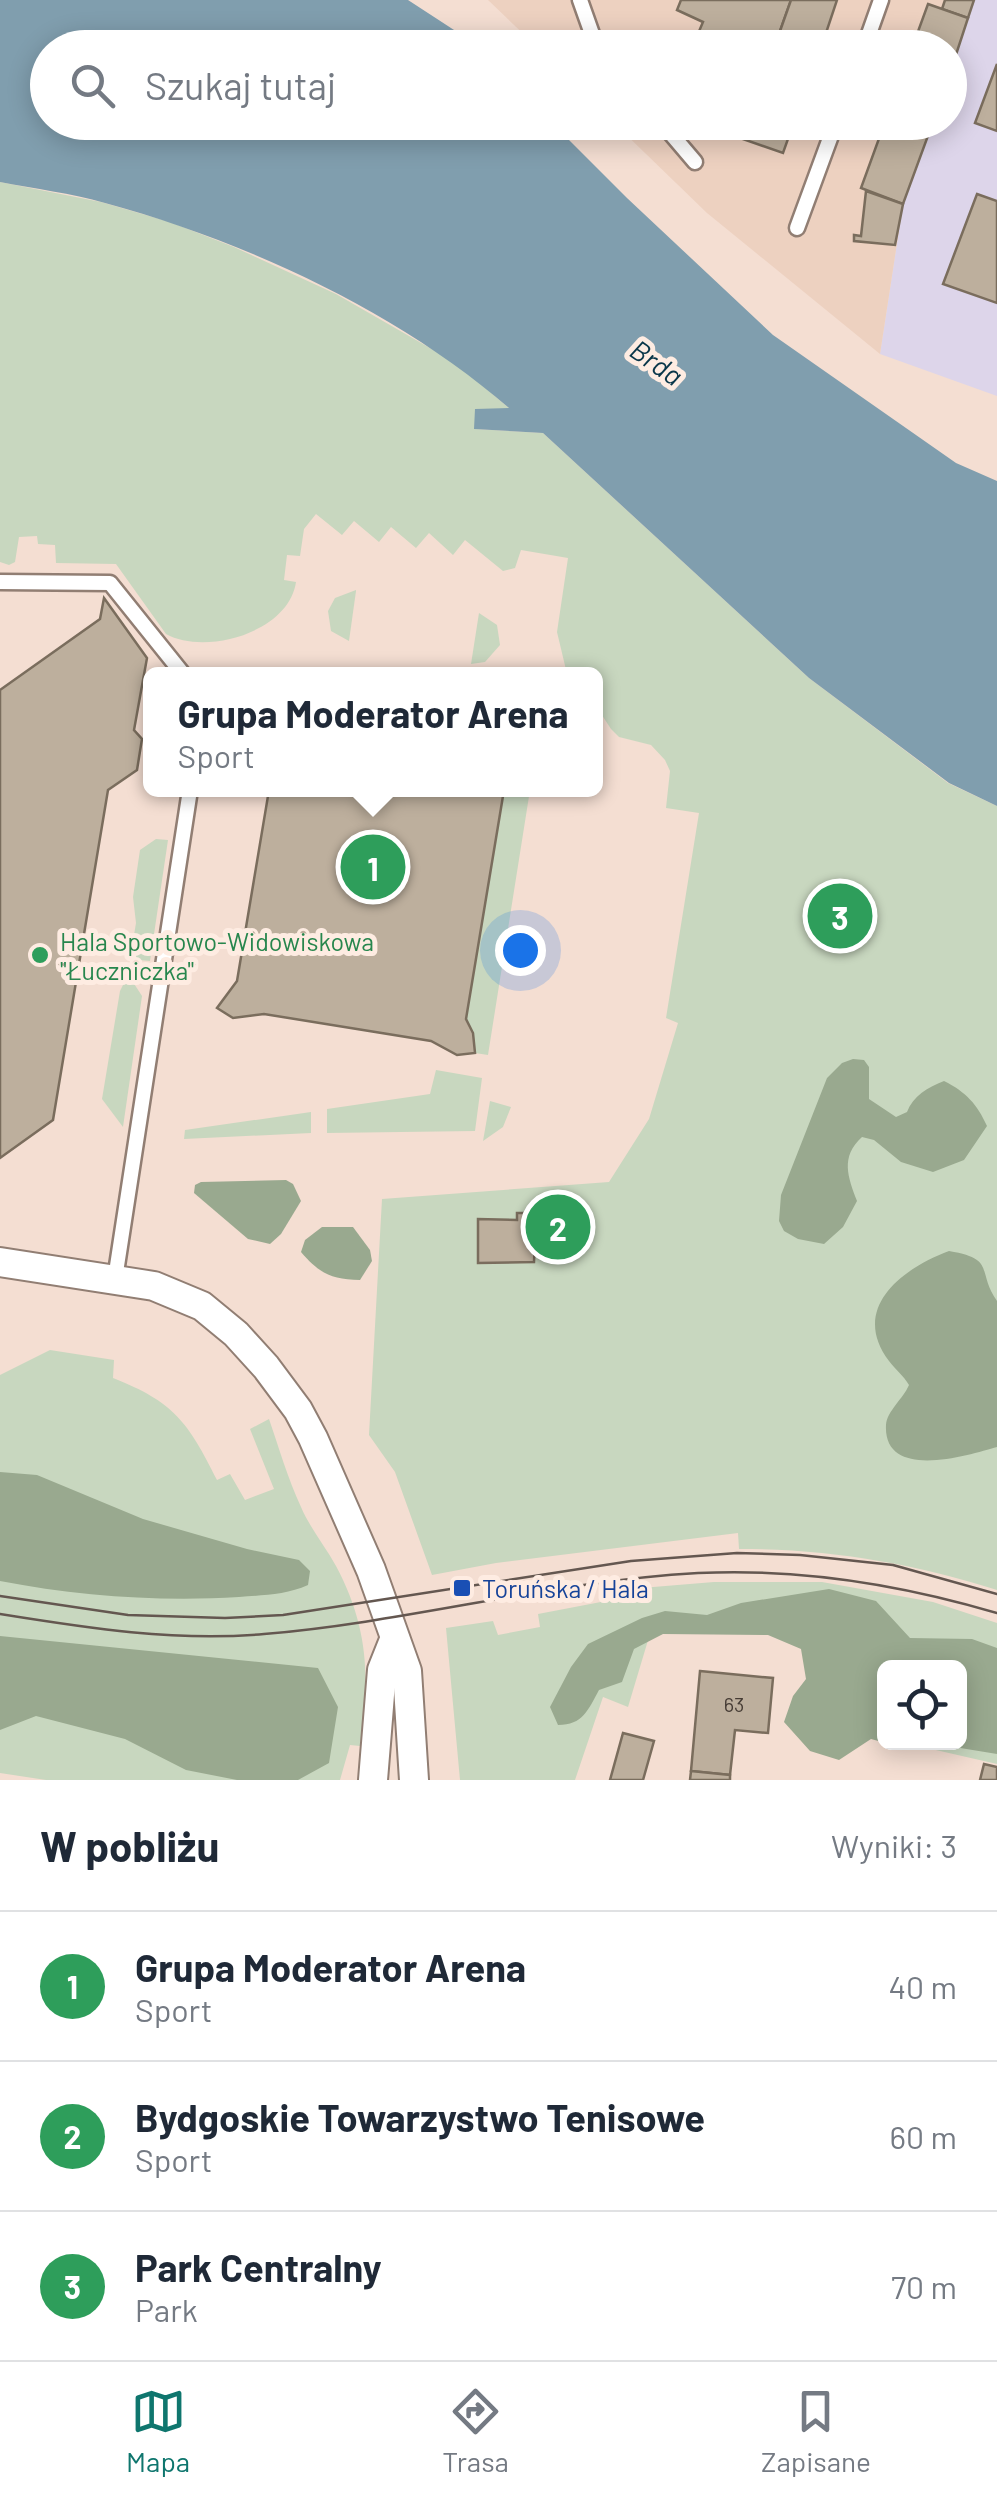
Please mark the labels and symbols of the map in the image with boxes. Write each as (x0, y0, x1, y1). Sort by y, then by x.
water label: Brda (624, 332, 690, 392)
pin: 1 (340, 830, 406, 904)
pin: 3 (808, 878, 872, 954)
your location (495, 925, 546, 976)
place label: Hala Sportowo-Widowiskowa "Łuczniczka" (60, 926, 374, 985)
marker: Hala Sportowo-Widowiskowa "Łuczniczka" (29, 944, 51, 966)
pin: 2 (526, 1190, 590, 1264)
place label: Toruńska / Hala (482, 1573, 649, 1603)
marker: Toruńska / Hala (451, 1577, 473, 1599)
house number: 63 (724, 1692, 744, 1716)

